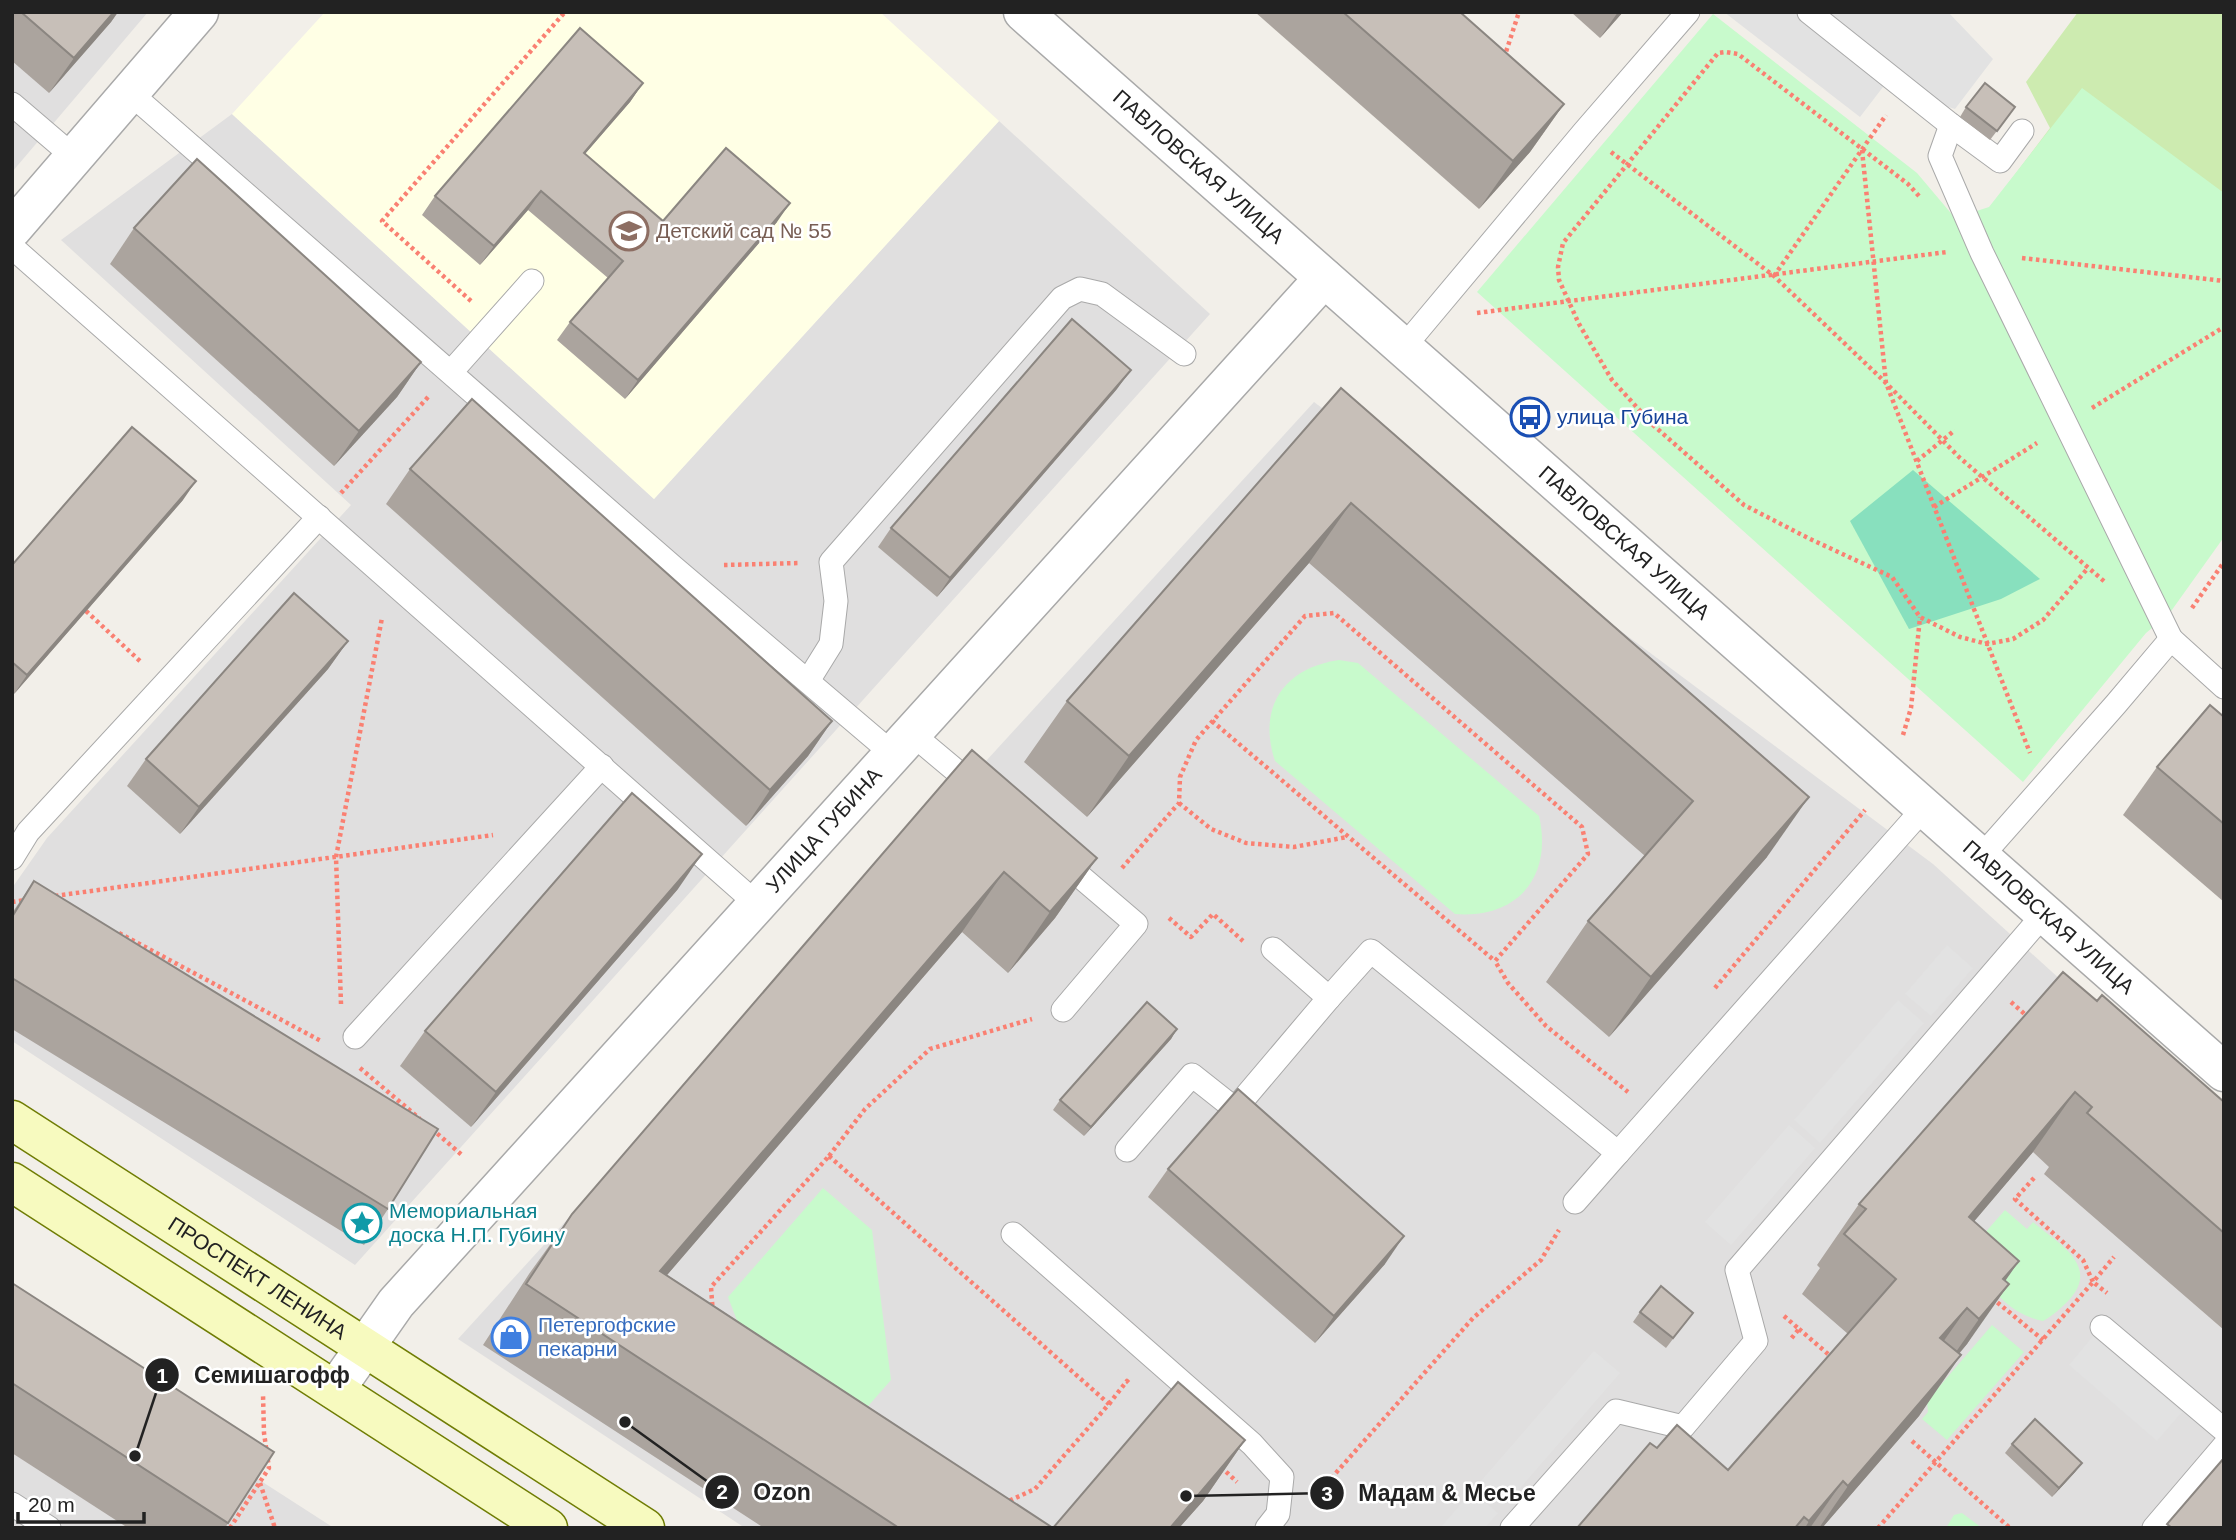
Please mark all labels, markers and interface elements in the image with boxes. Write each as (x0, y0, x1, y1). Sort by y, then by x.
street label: ПАВЛОВСКАЯ УЛИЦА (1109, 85, 1289, 248)
school or university icon: Детский сад № 55 (608, 210, 650, 252)
place label: Детский сад № 55 (656, 219, 832, 242)
bus stop icon: улица Губина (1509, 396, 1551, 438)
place label: улица Губина (1557, 405, 1689, 428)
street label: ПАВЛОВСКАЯ УЛИЦА (1535, 461, 1715, 624)
street label: УЛИЦА ГУБИНА (762, 763, 886, 897)
street label: ПАВЛОВСКАЯ УЛИЦА (1959, 835, 2139, 998)
place label: Мемориальная доска Н.П. Губину (389, 1199, 565, 1246)
place icon: Мемориальная доска Н.П. Губину (341, 1202, 383, 1244)
street label: ПРОСПЕКТ ЛЕНИНА (164, 1212, 351, 1344)
place label: Петергофские пекарни (538, 1313, 676, 1360)
shop icon: Петергофские пекарни (490, 1316, 532, 1358)
callout: Семишагофф (145, 1353, 364, 1397)
text: Семишагофф (194, 1362, 350, 1388)
text: 1 (156, 1364, 168, 1387)
callout: Ozon (705, 1470, 825, 1514)
callout: Мадам & Месье (1309, 1471, 1550, 1515)
text: Ozon (753, 1479, 811, 1505)
scale bar (18, 1480, 144, 1524)
text: 2 (716, 1480, 728, 1503)
text: Мадам & Месье (1358, 1480, 1536, 1506)
text: 3 (1321, 1482, 1333, 1505)
text: 20 m (28, 1493, 75, 1516)

